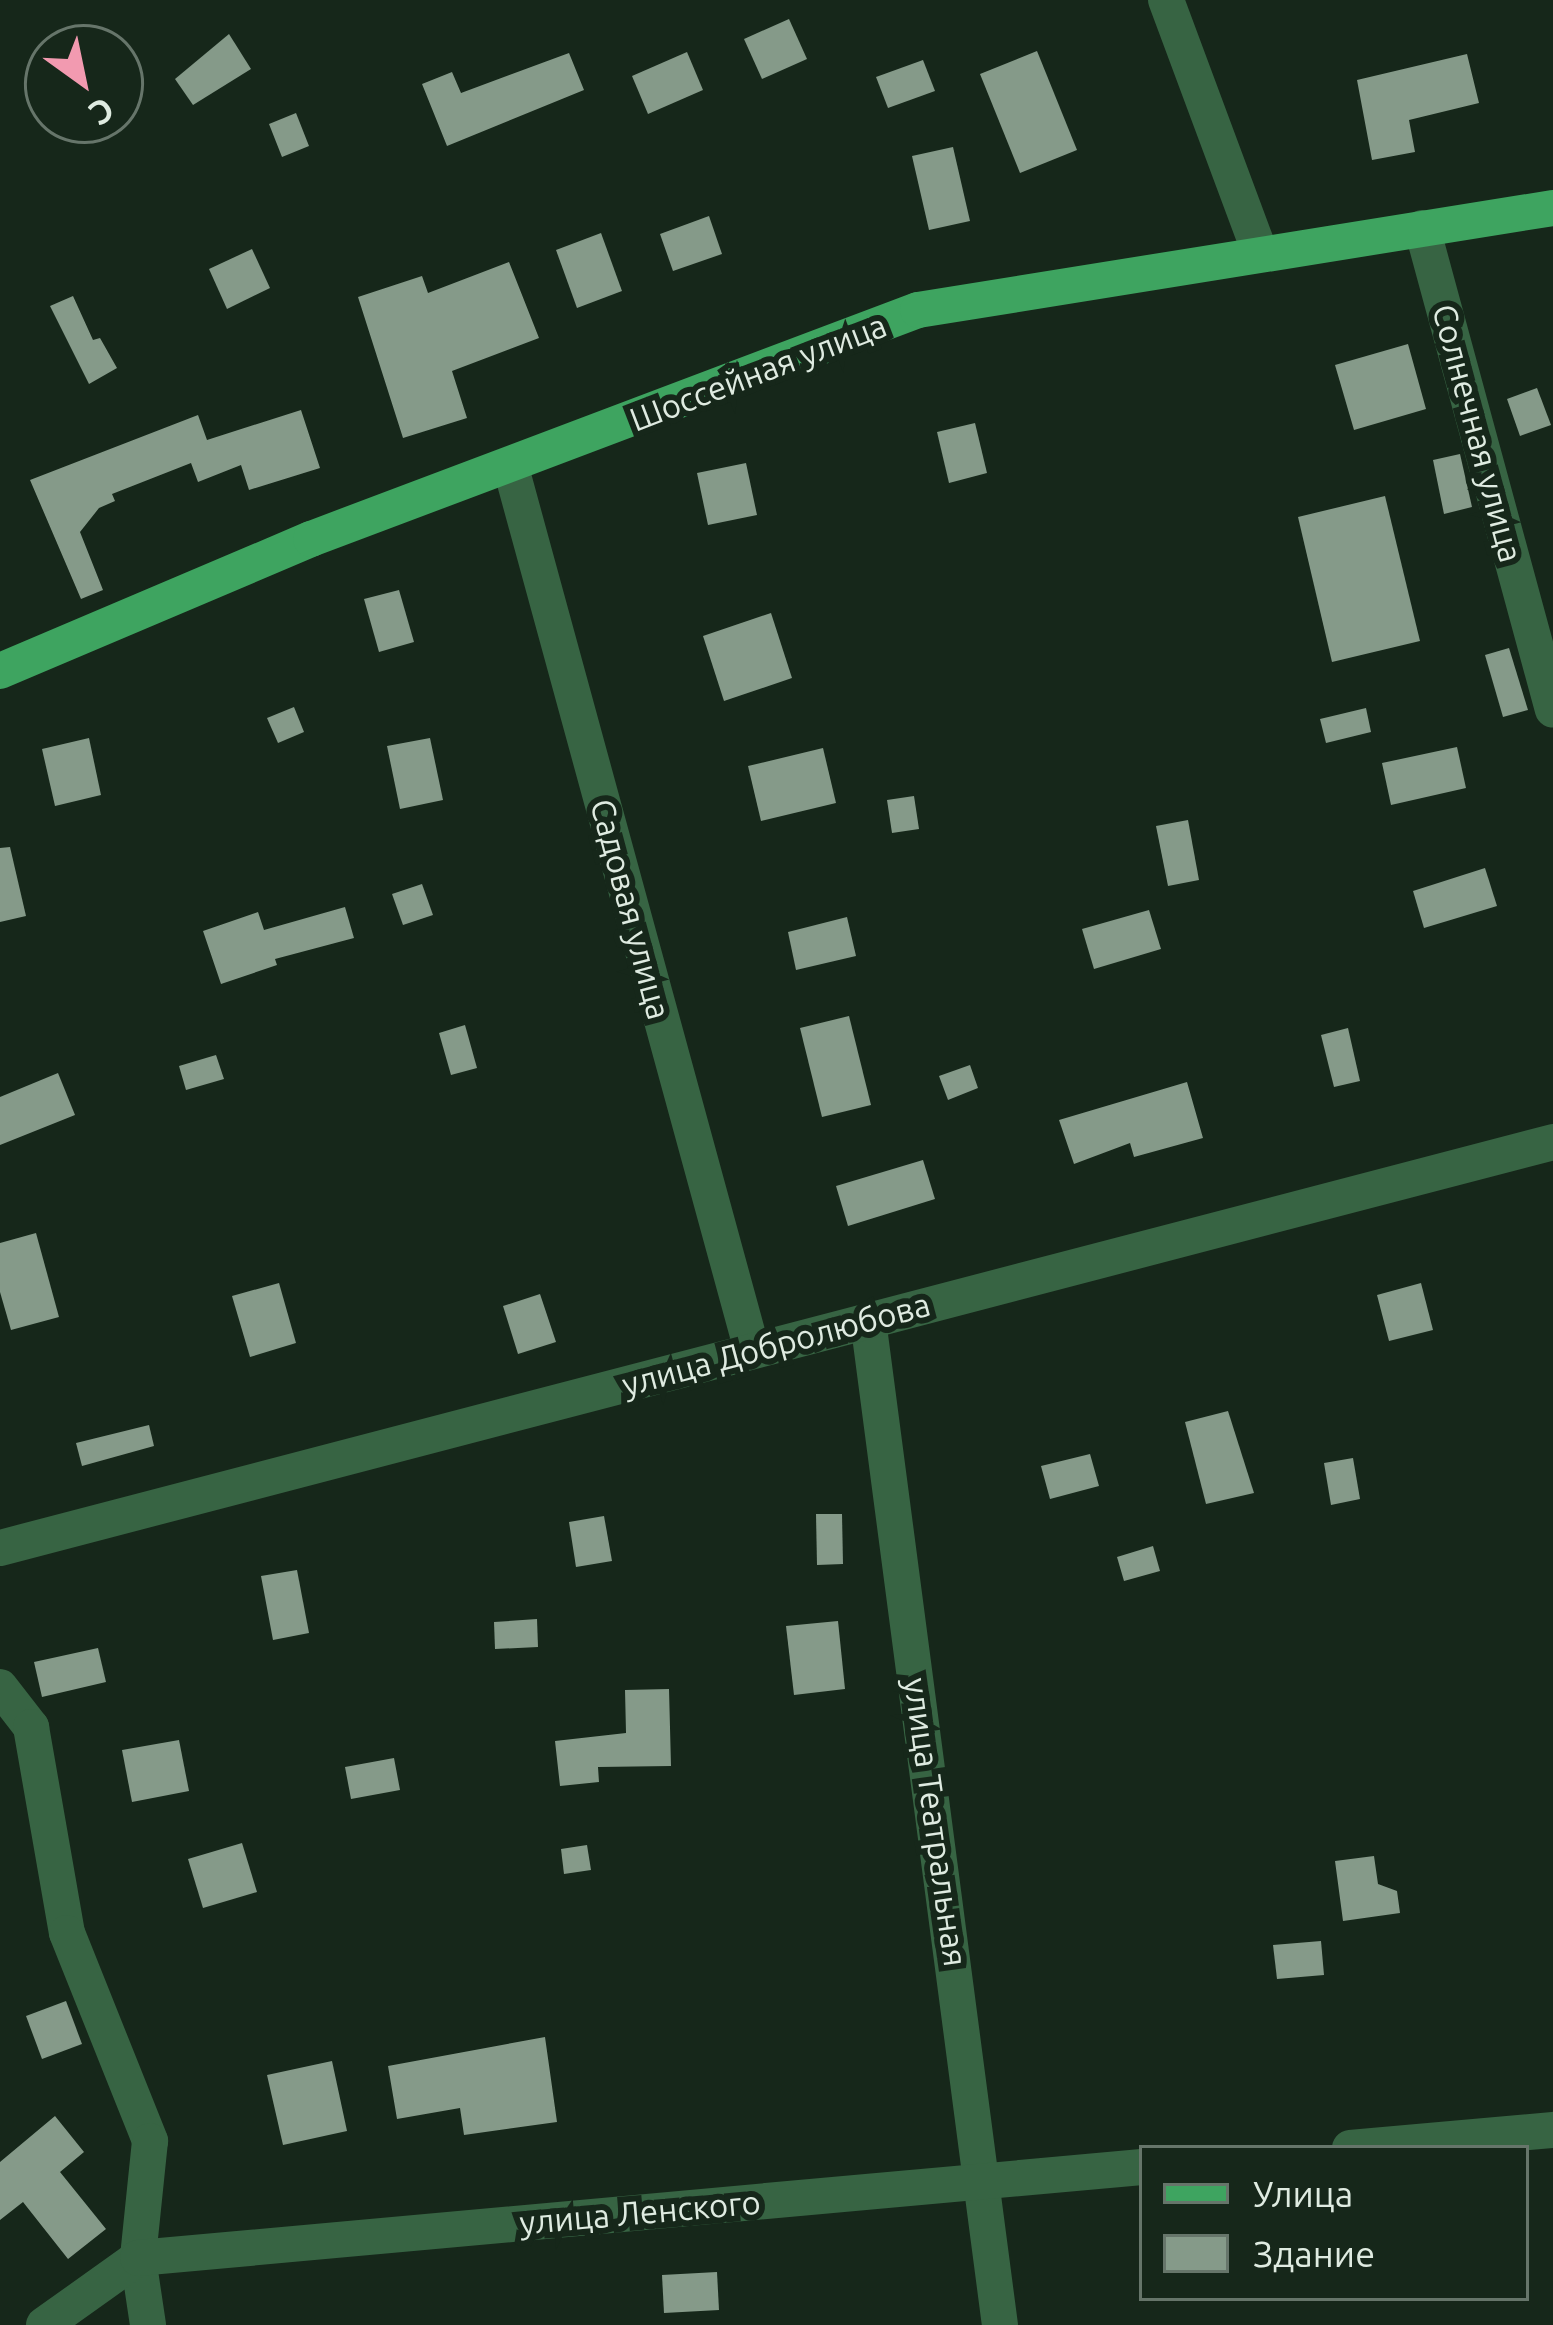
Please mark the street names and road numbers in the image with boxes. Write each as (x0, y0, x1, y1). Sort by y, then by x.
street label: Солнечная улица (1425, 300, 1531, 566)
street label: Шоссейная улица (624, 305, 892, 439)
street label: Садовая улица (583, 794, 679, 1024)
street label: улица Добролюбова (618, 1284, 934, 1404)
street label: улица Театральная (896, 1675, 976, 1969)
street label: улица Ленского (518, 2182, 762, 2242)

